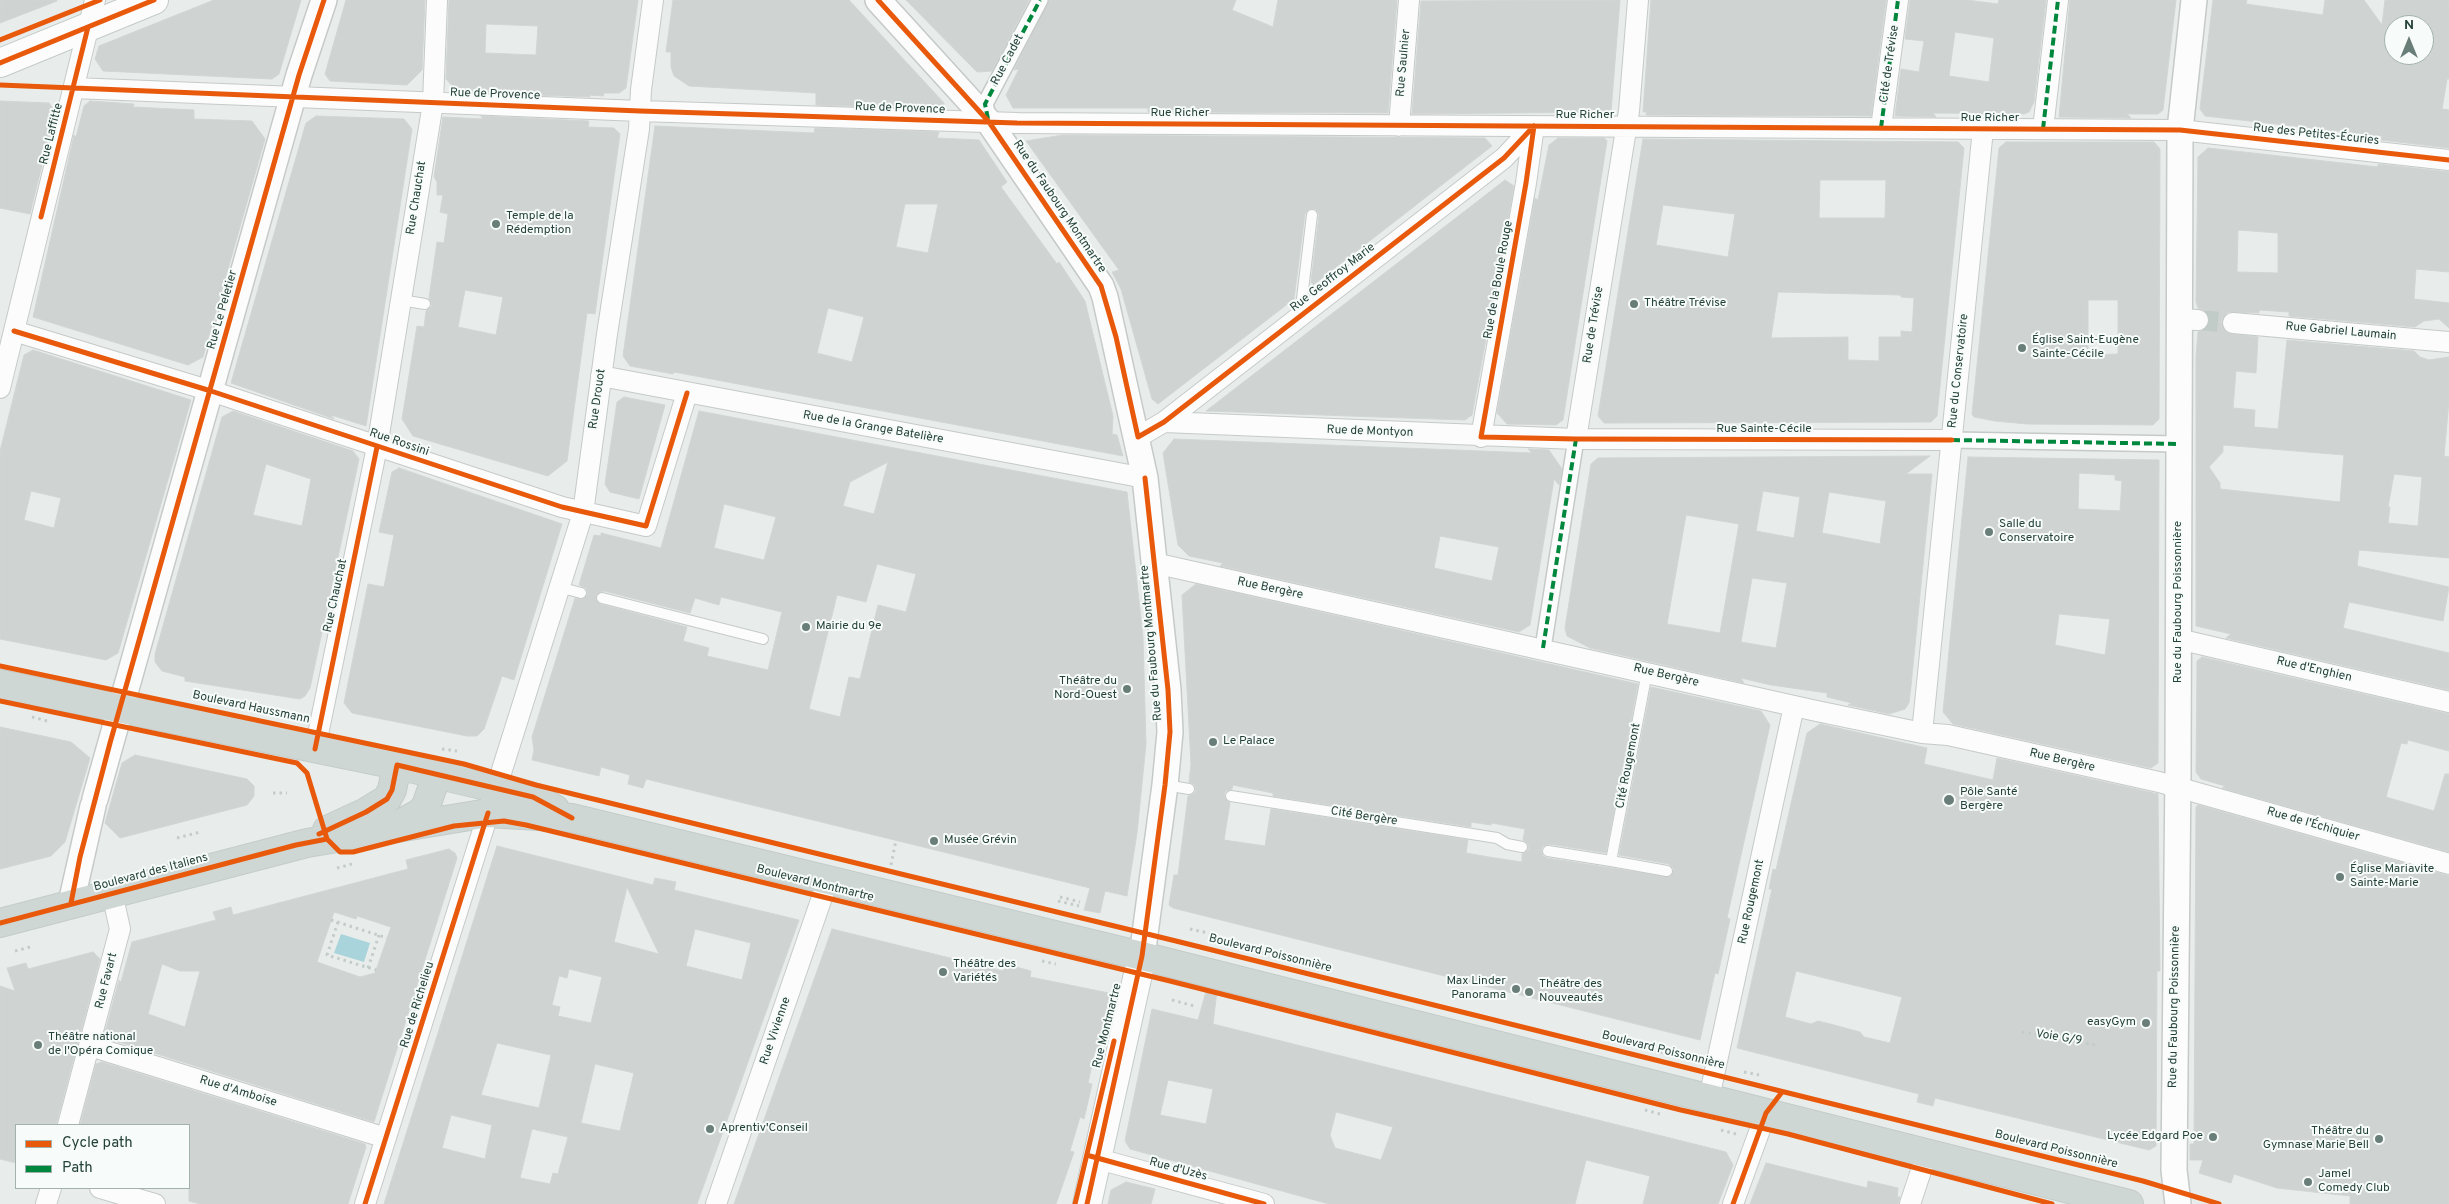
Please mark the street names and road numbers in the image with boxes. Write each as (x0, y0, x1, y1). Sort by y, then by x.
street label: Cité de Trévise (1877, 24, 1903, 104)
street label: Rue Saulnier (1394, 28, 1414, 98)
street label: Rue Cadet (989, 32, 1027, 88)
street label: Rue de Provence (450, 86, 540, 104)
street label: Rue de Provence (855, 100, 945, 118)
street label: Rue Laffitte (37, 102, 67, 166)
street label: Rue Richer (1151, 107, 1209, 121)
street label: Rue Richer (1556, 109, 1614, 123)
street label: Rue Richer (1961, 112, 2019, 126)
street label: Rue des Petites-Écuries (2252, 121, 2380, 149)
street label: Rue du Faubourg Montmartre (1009, 138, 1109, 276)
street label: Rue Chauchat (404, 160, 430, 236)
street label: Rue de la Boule Rouge (1481, 220, 1517, 340)
street label: Rue Geoffroy Marie (1288, 240, 1378, 316)
street label: Rue Le Peletier (205, 269, 241, 351)
street label: Rue de Trévise (1581, 285, 1607, 365)
street label: Rue du Conservatoire (1946, 313, 1972, 429)
street label: Rue Gabriel Laumain (2285, 320, 2397, 344)
street label: Rue Drouot (587, 368, 609, 430)
street label: Rue de la Grange Batelière (802, 409, 944, 447)
street label: Rue de Montyon (1326, 423, 1414, 441)
street label: Rue Sainte-Cécile (1716, 423, 1812, 437)
street label: Rue Rossini (367, 426, 431, 460)
street label: Rue du Faubourg Poissonnière (2172, 521, 2186, 683)
street label: Rue Chauchat (321, 558, 351, 634)
street label: Rue du Faubourg Montmartre (1138, 564, 1166, 722)
street label: Rue Bergère (1236, 575, 1304, 603)
street label: Rue d'Enghien (2275, 654, 2353, 686)
street label: Rue Bergère (1632, 661, 1700, 691)
street label: Boulevard Haussmann (191, 689, 311, 727)
street label: Cité Rougemont (1614, 722, 1644, 810)
street label: Rue Bergère (2028, 746, 2096, 776)
street label: Cité Bergère (1330, 805, 1398, 829)
street label: Rue de l'Échiquier (2265, 805, 2361, 845)
street label: Boulevard des Italiens (92, 851, 210, 895)
street label: Rue Rougemont (1736, 858, 1768, 946)
street label: Boulevard Montmartre (755, 862, 875, 906)
street label: Rue du Faubourg Poissonnière (2166, 926, 2184, 1088)
street label: Boulevard Poissonnière (1207, 932, 1333, 976)
street label: Rue Favart (93, 951, 121, 1011)
street label: Rue de Richelieu (398, 960, 438, 1050)
street label: Rue Montmartre (1090, 982, 1126, 1070)
street label: Rue Vivienne (758, 995, 794, 1067)
street label: Voie G/9 (2035, 1027, 2083, 1049)
street label: Boulevard Poissonnière (1600, 1029, 1726, 1073)
street label: Rue d'Amboise (198, 1073, 278, 1111)
street label: Boulevard Poissonnière (1993, 1128, 2119, 1172)
street label: Rue d'Uzès (1147, 1155, 1209, 1185)

